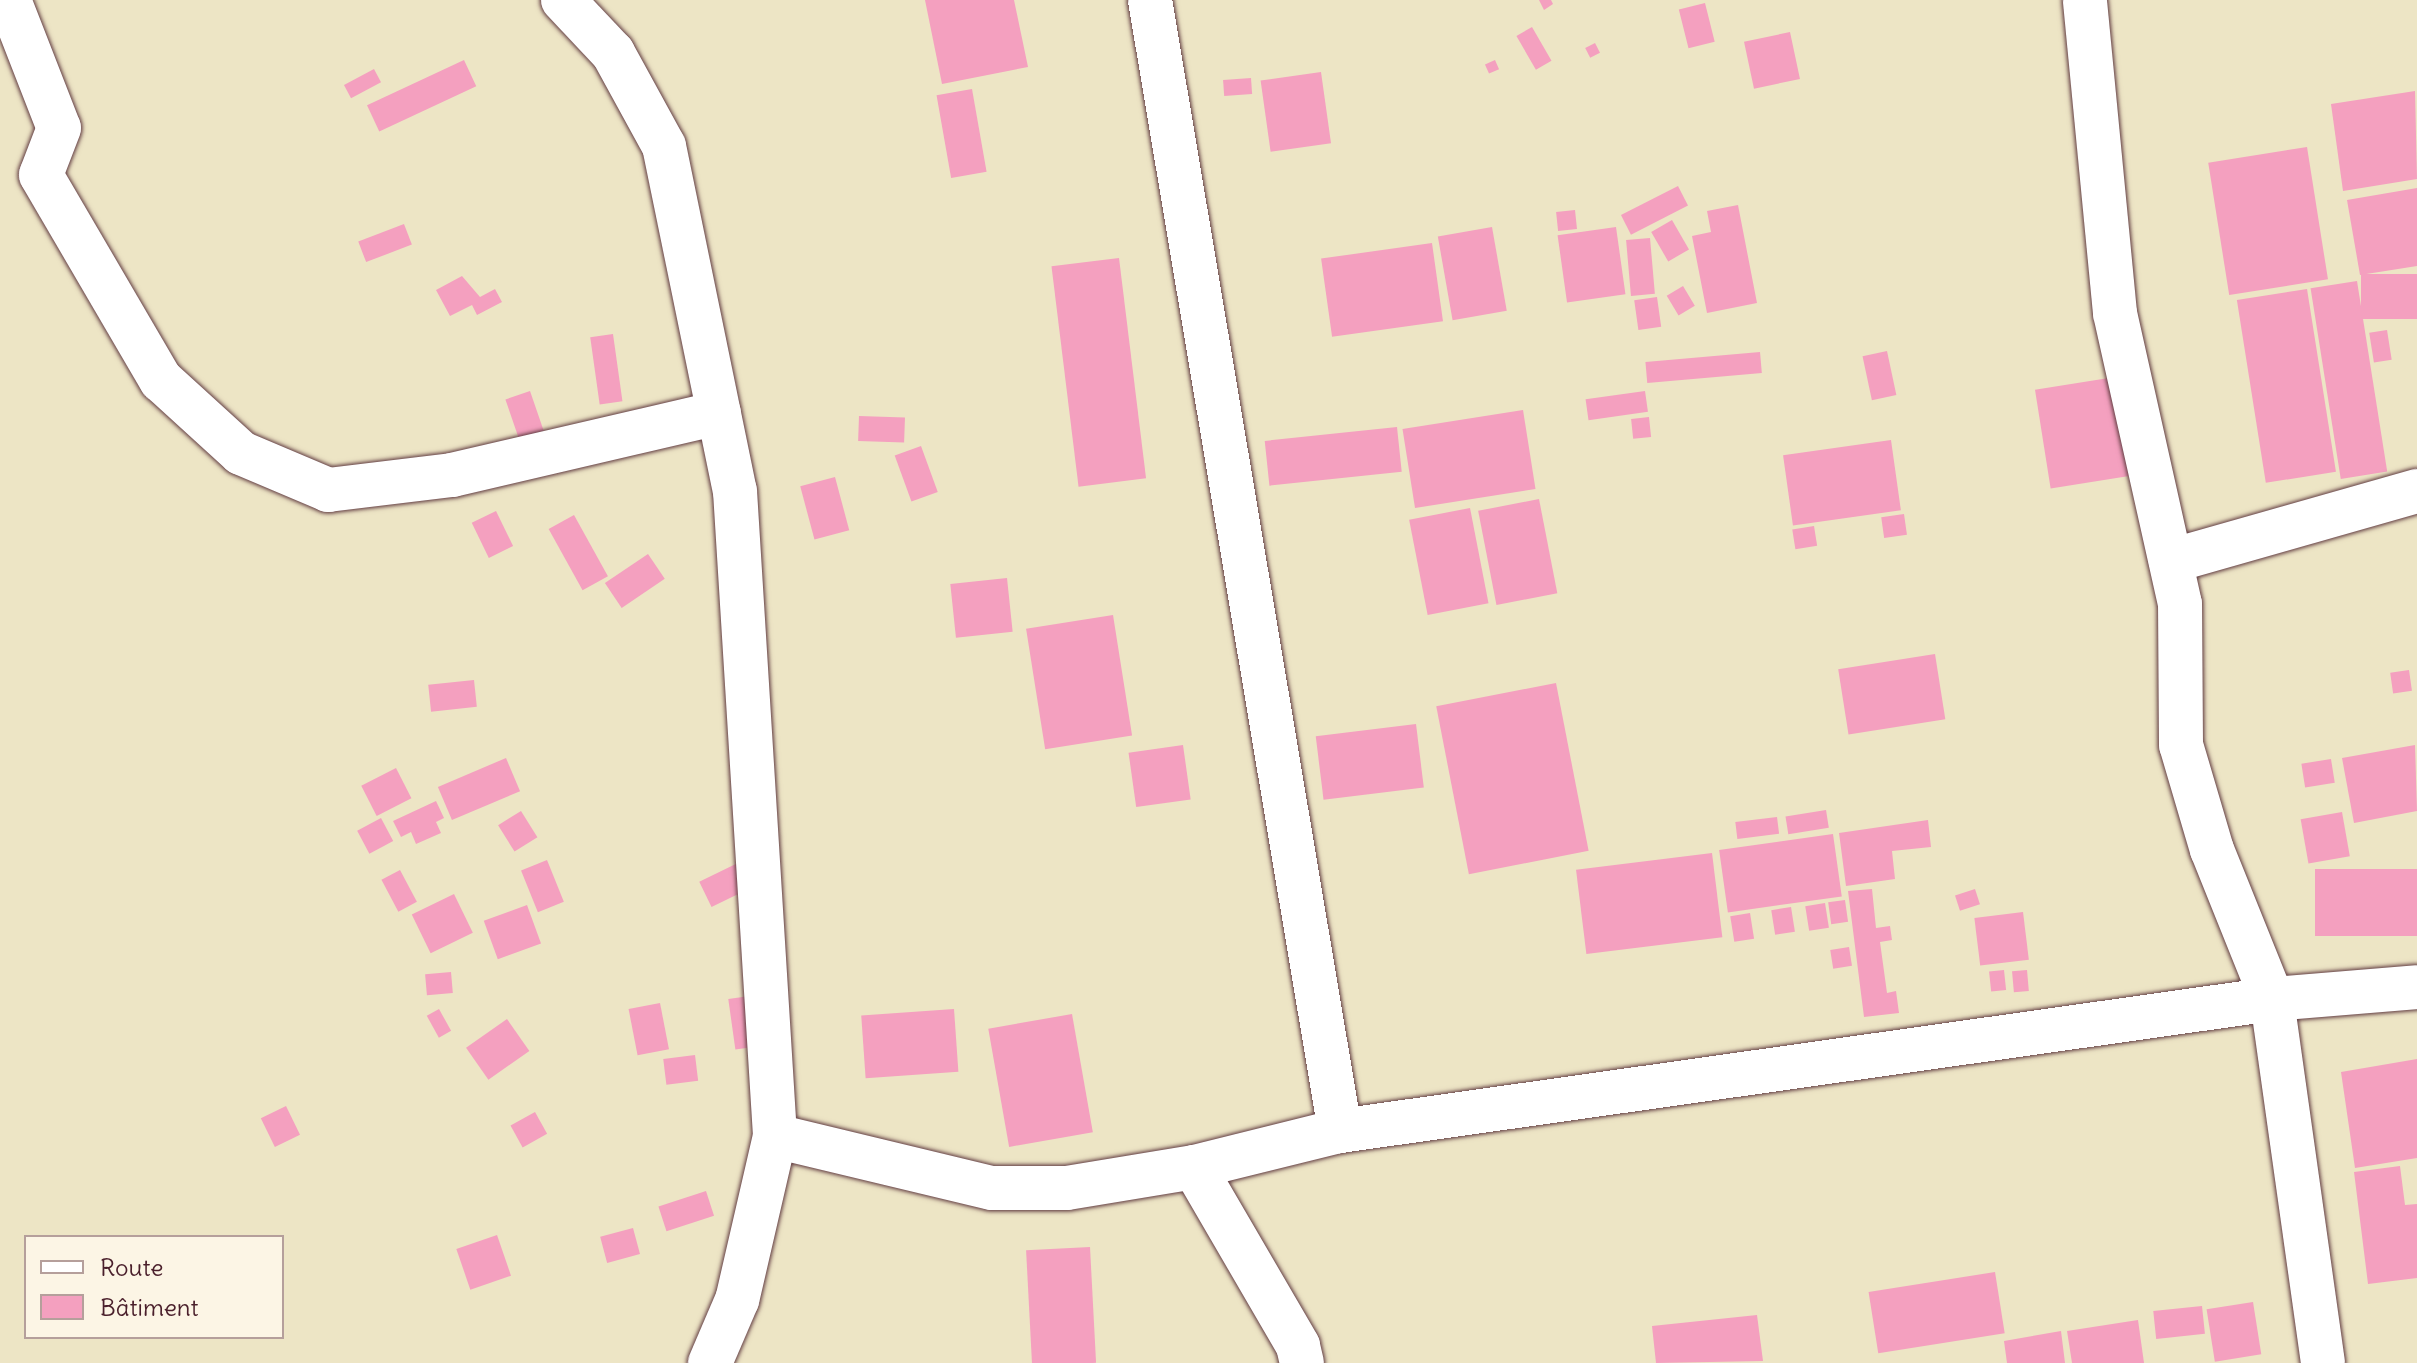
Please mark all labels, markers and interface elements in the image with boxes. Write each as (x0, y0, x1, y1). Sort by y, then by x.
legend (24, 1235, 284, 1339)
text: Route (100, 1252, 163, 1282)
text: Bâtiment (100, 1292, 199, 1322)

